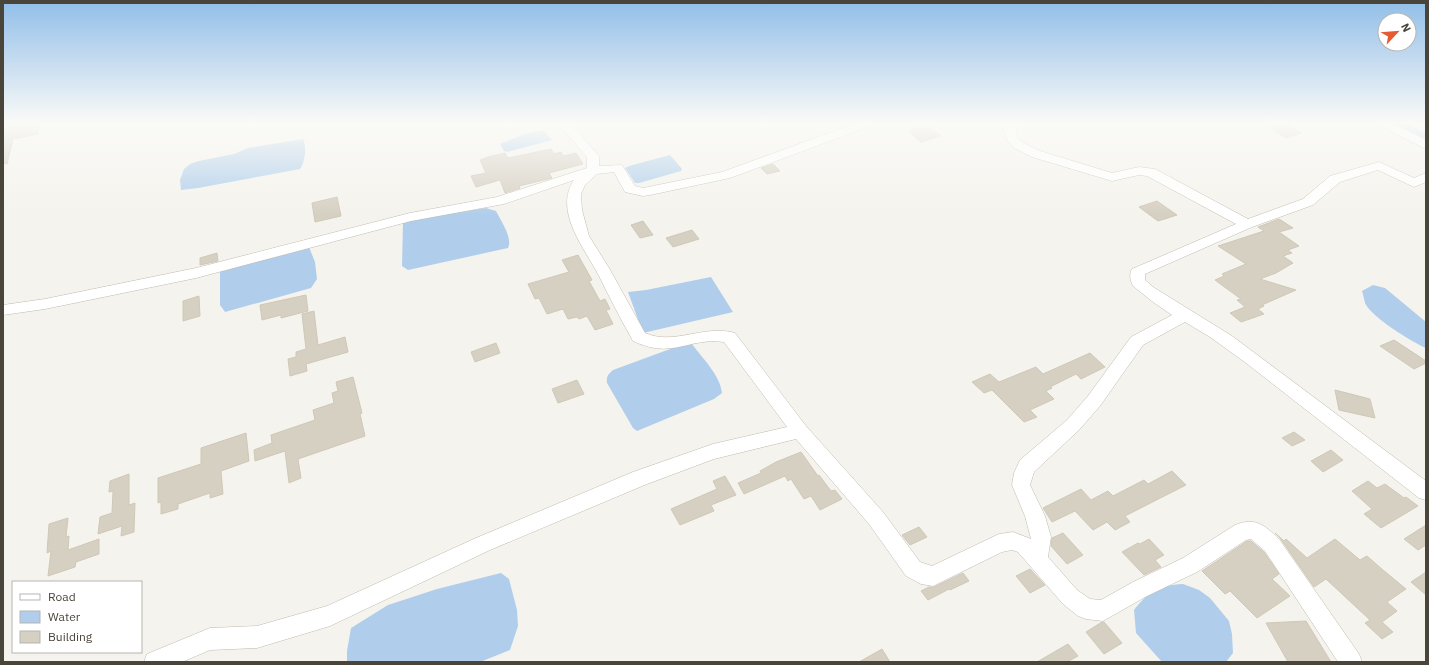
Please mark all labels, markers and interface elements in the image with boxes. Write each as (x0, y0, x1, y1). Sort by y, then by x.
north arrow (1377, 12, 1417, 52)
text: N (1398, 21, 1414, 34)
legend (12, 581, 142, 653)
text: Road (48, 589, 76, 604)
text: Water (48, 609, 81, 624)
text: Building (48, 629, 93, 644)

